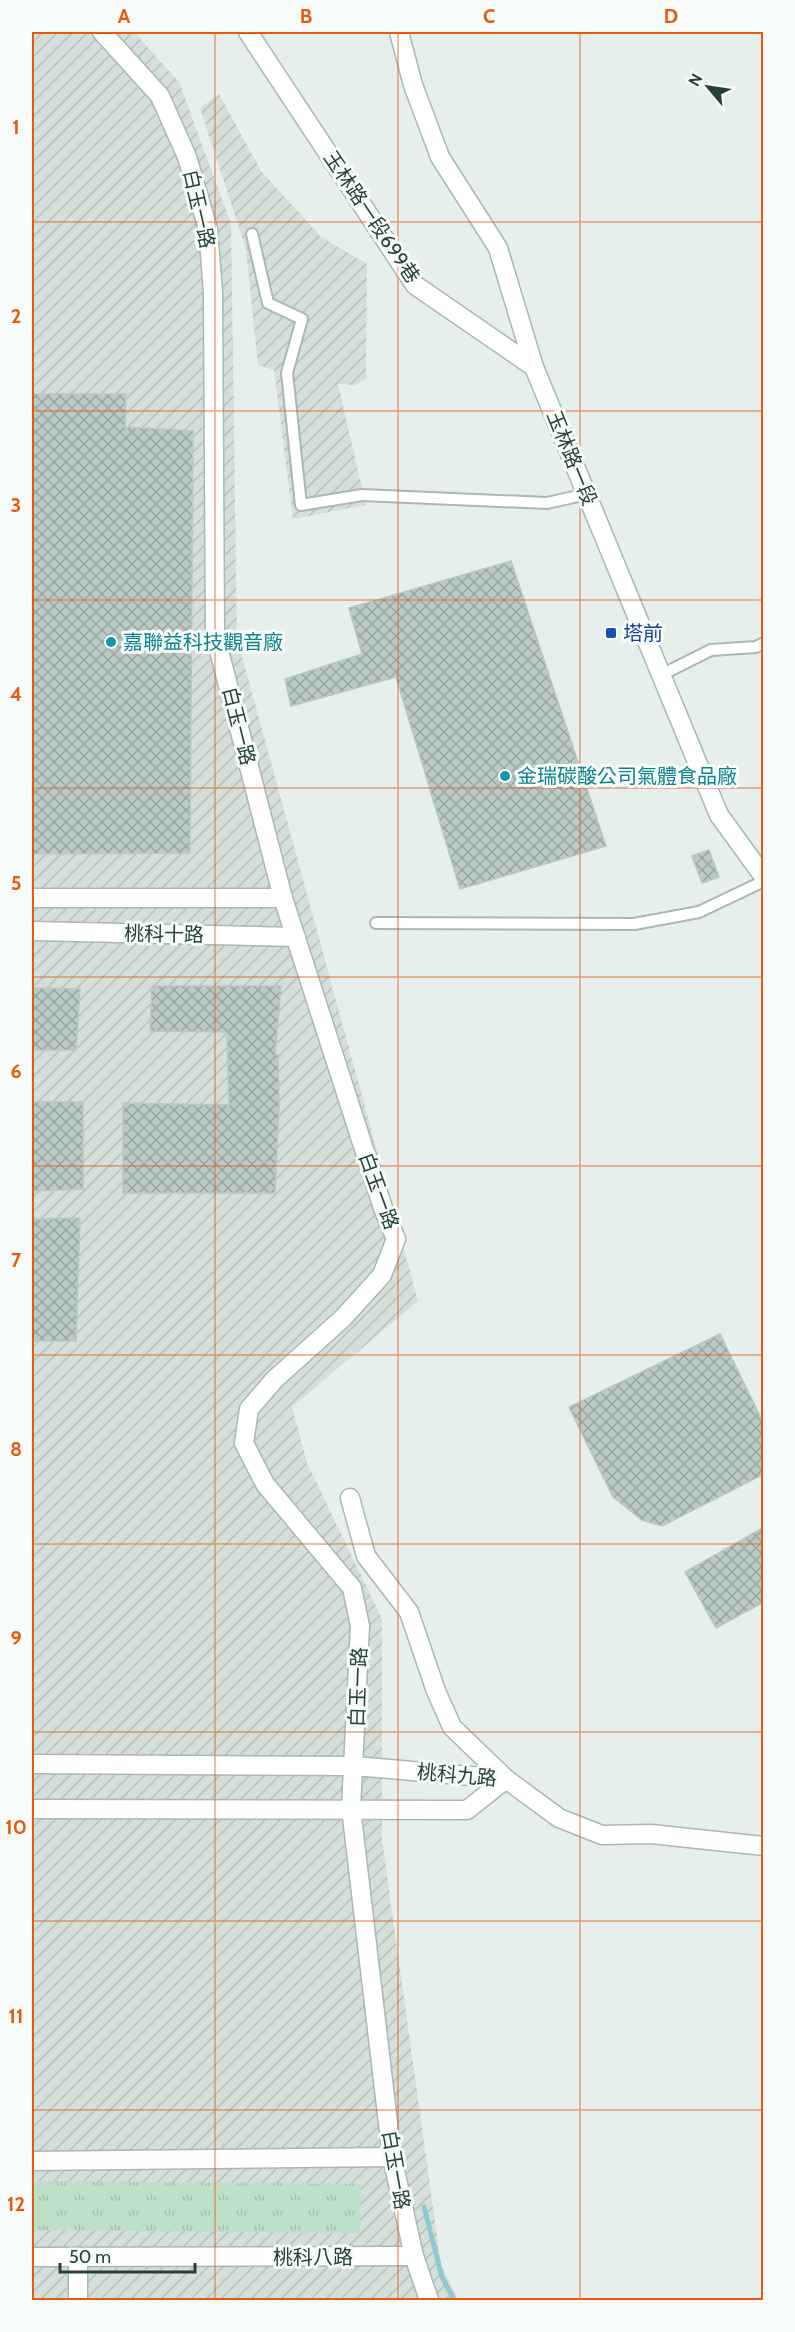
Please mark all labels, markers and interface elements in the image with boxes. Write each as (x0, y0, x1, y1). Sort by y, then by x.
text: A (118, 4, 131, 28)
text: B (300, 4, 312, 28)
text: C (483, 4, 495, 28)
text: D (664, 4, 678, 28)
north arrow (678, 57, 738, 117)
text: N (684, 70, 706, 90)
text: 1 (12, 115, 20, 139)
street label: 玉林路一段699巷 (319, 146, 425, 288)
street label: 白玉一路 (178, 167, 220, 251)
text: 2 (11, 304, 21, 328)
street label: 玉林路一段 (542, 407, 602, 509)
text: 3 (11, 493, 21, 517)
place label: 塔前 (623, 621, 663, 645)
marker: 塔前 (604, 626, 618, 640)
place label: 嘉聯益科技觀音廠 (123, 630, 283, 654)
marker: 嘉聯益科技觀音廠 (104, 635, 118, 649)
text: 4 (10, 682, 22, 706)
street label: 白玉一路 (218, 684, 260, 768)
place label: 金瑞碳酸公司氣體食品廠 (517, 764, 737, 788)
marker: 金瑞碳酸公司氣體食品廠 (498, 769, 512, 783)
text: 5 (11, 871, 21, 895)
street label: 桃科十路 (124, 921, 204, 947)
text: 6 (10, 1059, 22, 1083)
street label: 白玉一路 (354, 1149, 404, 1233)
text: 7 (11, 1248, 22, 1272)
text: 8 (10, 1437, 22, 1461)
text: 9 (10, 1626, 22, 1650)
street label: 白玉一路 (345, 1647, 371, 1727)
street label: 桃科九路 (416, 1760, 498, 1790)
text: 10 (5, 1815, 27, 1839)
text: 11 (9, 2004, 23, 2028)
street label: 白玉一路 (377, 2129, 415, 2211)
text: 12 (7, 2192, 25, 2216)
scale bar (60, 2236, 195, 2274)
street label: 桃科八路 (273, 2245, 353, 2269)
text: 50 m (69, 2246, 111, 2268)

